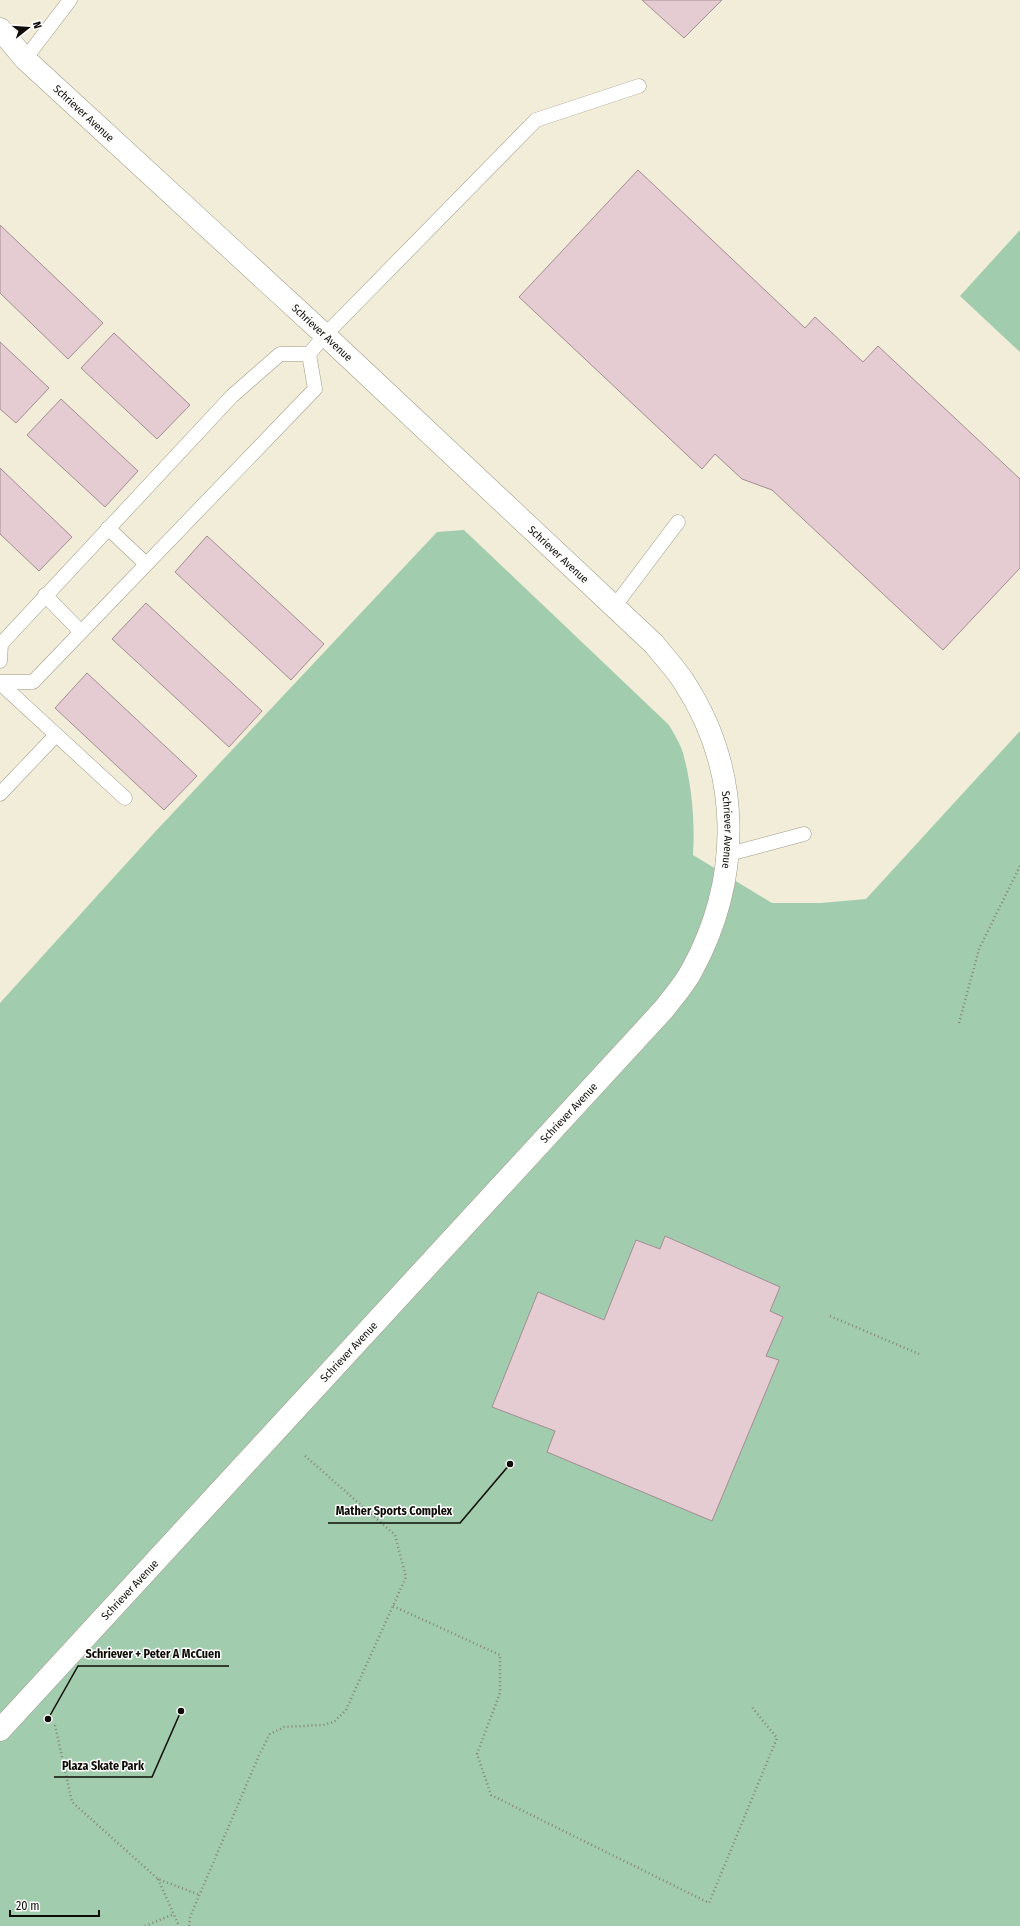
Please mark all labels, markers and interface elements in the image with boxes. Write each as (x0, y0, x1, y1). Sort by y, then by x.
north arrow (8, 8, 48, 48)
text: N (30, 20, 44, 30)
street label: Schriever Avenue (51, 82, 117, 144)
street label: Schriever Avenue (289, 301, 355, 364)
street label: Schriever Avenue (526, 523, 591, 586)
street label: Schriever Avenue (719, 790, 735, 869)
street label: Schriever Avenue (538, 1080, 600, 1146)
street label: Schriever Avenue (318, 1319, 380, 1385)
callout: Mather Sports Complex (328, 1499, 460, 1523)
text: Mather Sports Complex (336, 1504, 453, 1518)
street label: Schriever Avenue (99, 1557, 161, 1623)
callout: Schriever + Peter A McCuen (78, 1642, 229, 1666)
text: Schriever + Peter A McCuen (86, 1647, 220, 1661)
callout: Plaza Skate Park (54, 1753, 152, 1777)
text: Plaza Skate Park (62, 1759, 145, 1773)
scale bar (10, 1892, 99, 1918)
text: 20 m (16, 1899, 40, 1913)

